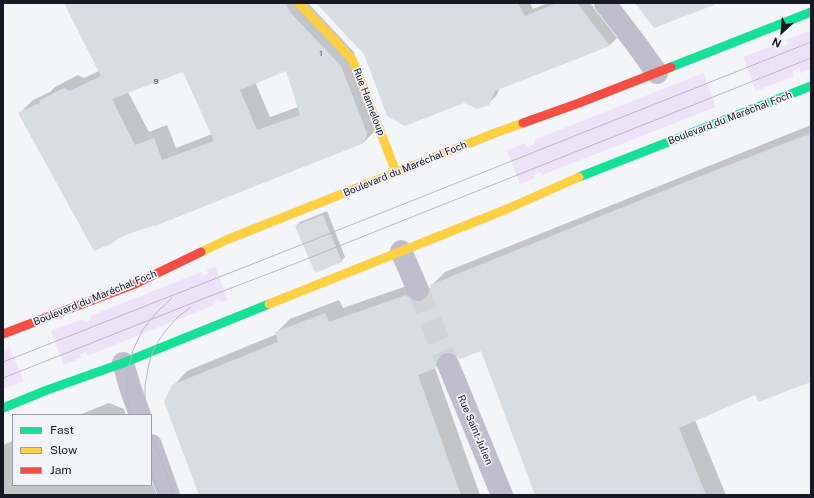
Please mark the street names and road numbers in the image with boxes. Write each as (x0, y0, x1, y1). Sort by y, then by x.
street label: Rue Hanneloup (351, 67, 387, 137)
street label: Boulevard du Maréchal Foch (666, 89, 794, 147)
street label: Boulevard du Maréchal Foch (342, 139, 468, 199)
street label: Boulevard du Maréchal Foch (32, 268, 158, 328)
street label: Rue Saint-Julien (455, 393, 495, 467)

